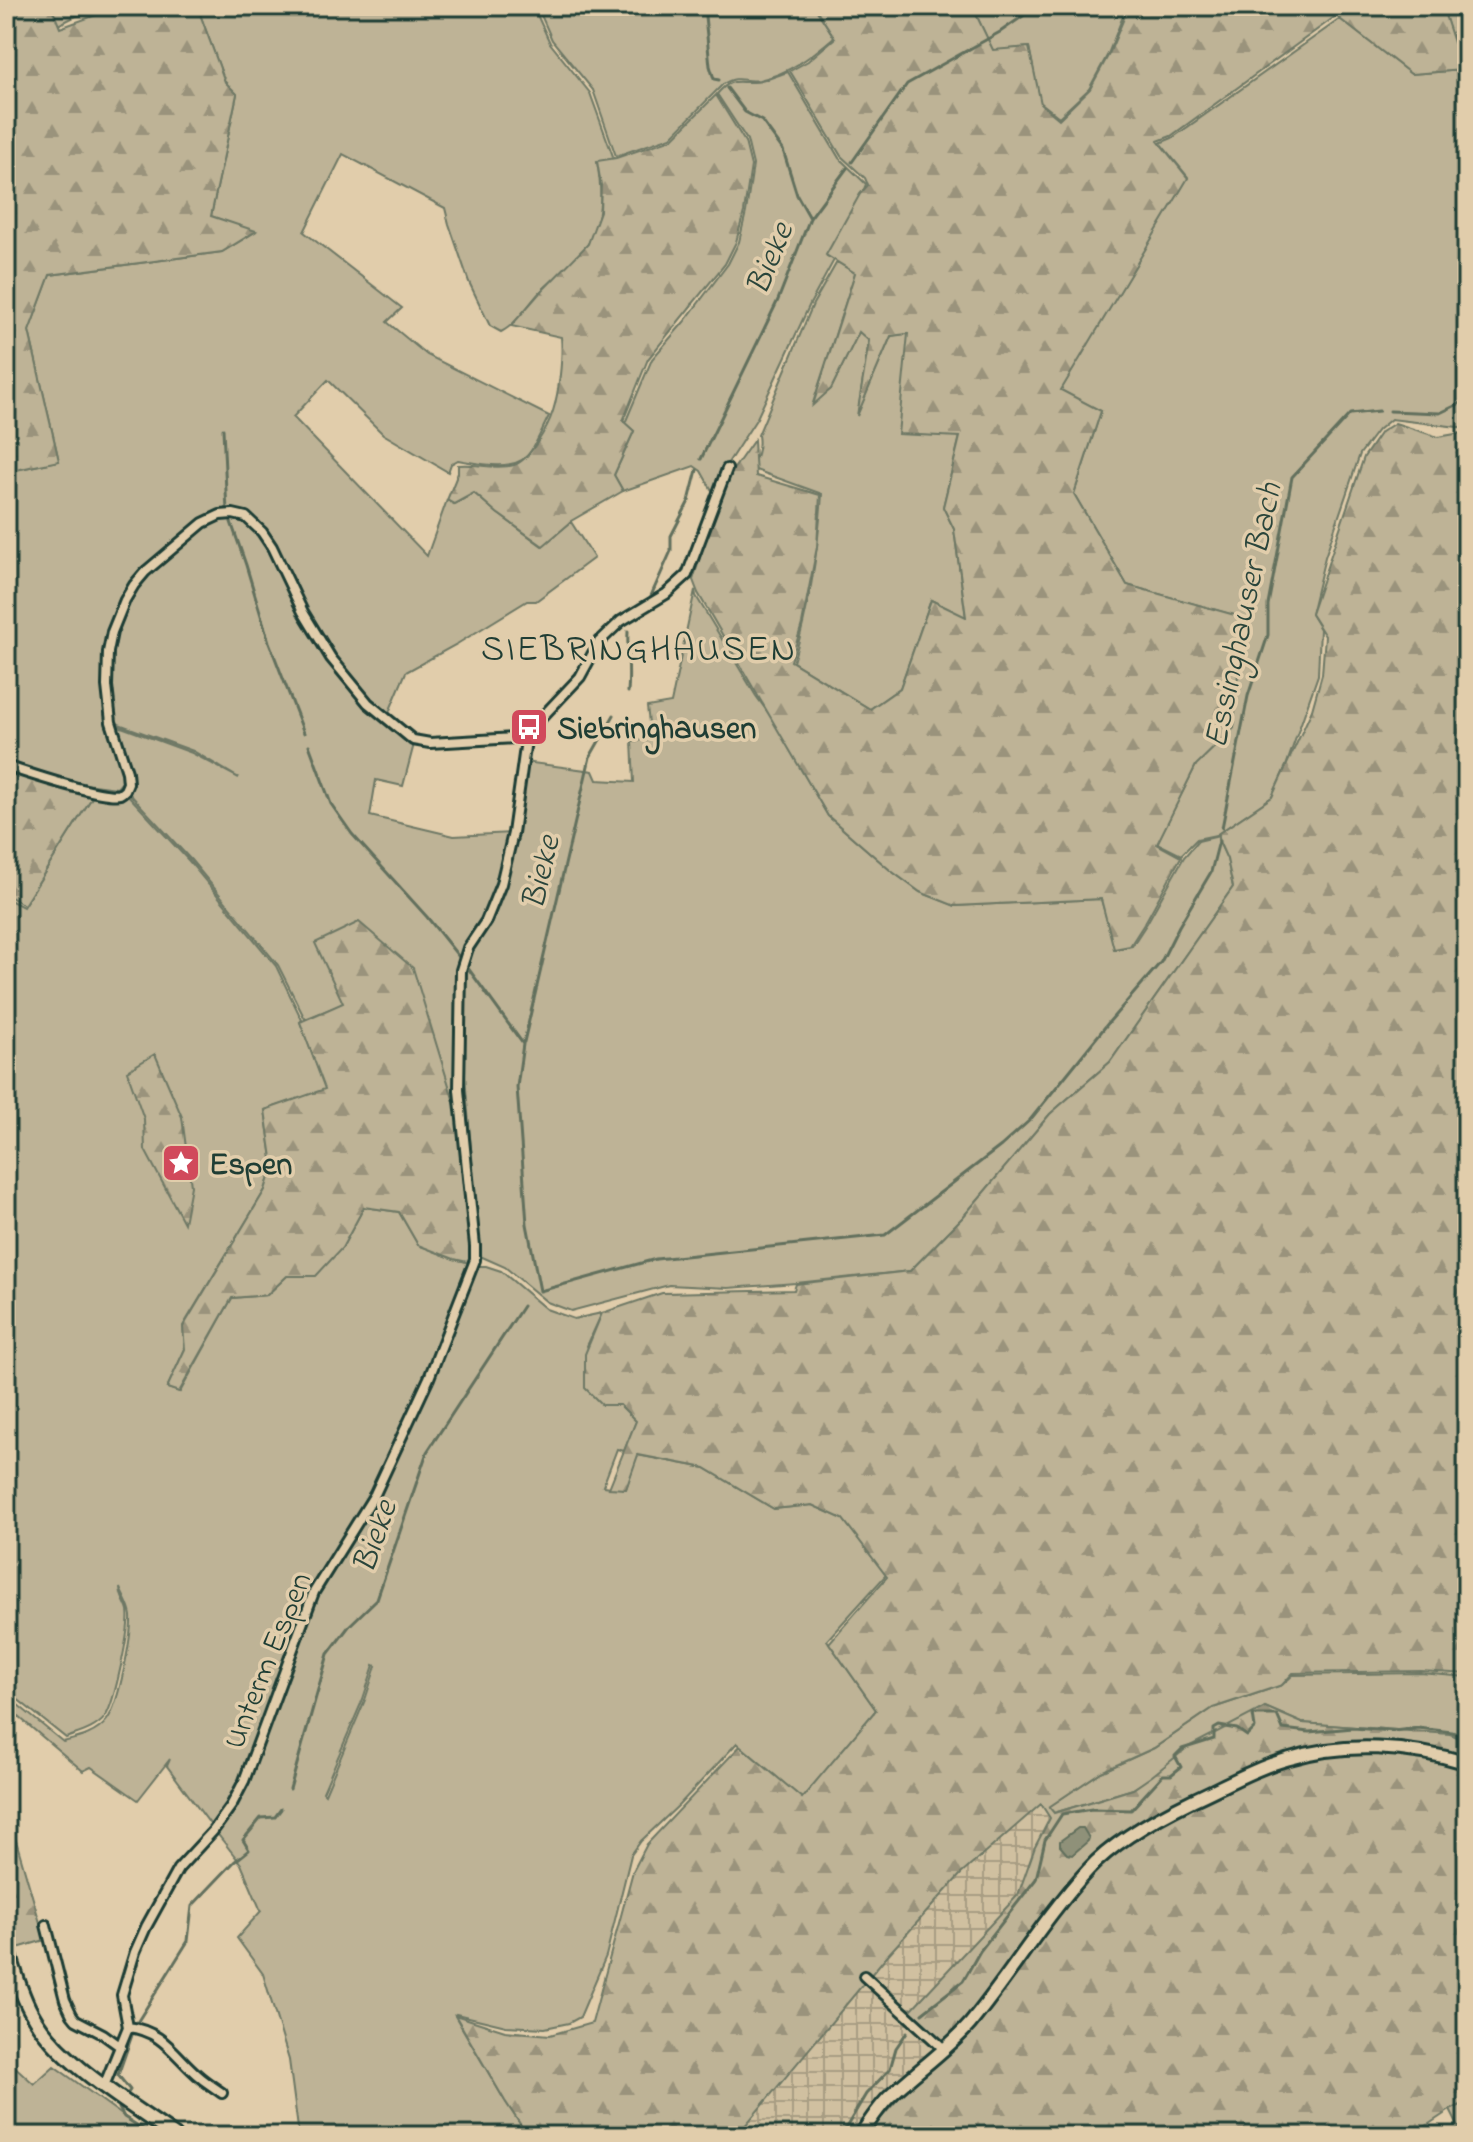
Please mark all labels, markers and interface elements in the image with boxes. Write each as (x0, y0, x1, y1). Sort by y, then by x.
water label: Bieke (735, 214, 809, 303)
water label: Essinghauser Bach (1192, 478, 1298, 753)
district label: SIEBRINGHAUSEN (481, 625, 797, 678)
bus stop icon: Siebringhausen (508, 706, 550, 748)
place label: Siebringhausen (557, 707, 756, 755)
water label: Bieke (510, 829, 576, 915)
place icon: Espen (160, 1142, 202, 1184)
place label: Espen (209, 1143, 292, 1190)
water label: Bieke (341, 1492, 413, 1581)
street label: Unterm Espen (212, 1566, 326, 1757)

